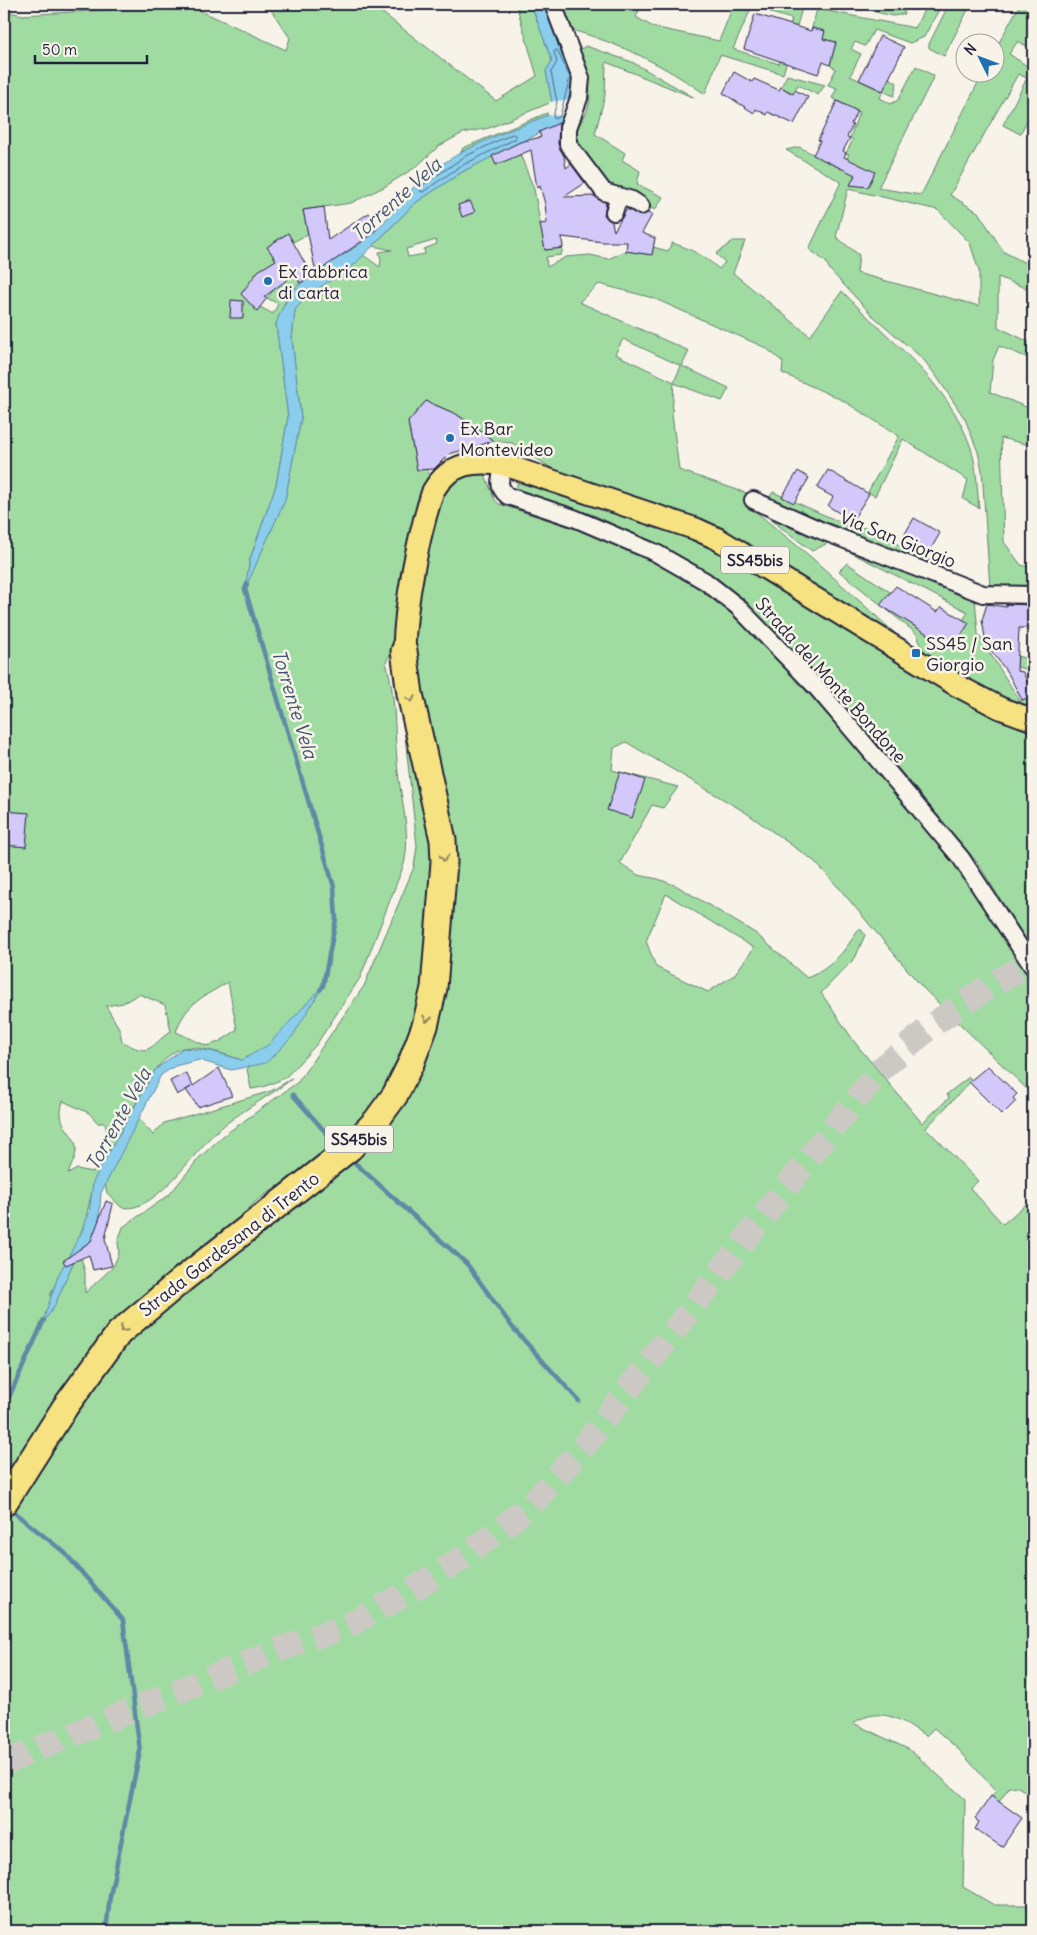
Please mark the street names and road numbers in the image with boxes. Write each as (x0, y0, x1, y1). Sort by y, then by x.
street label: Via San Giorgio (837, 505, 959, 573)
road number: SS45bis (721, 546, 789, 574)
street label: Strada del Monte Bondone (751, 593, 911, 767)
road number: SS45bis (325, 1126, 393, 1152)
street label: Strada Gardesana di Trento (134, 1166, 324, 1322)

